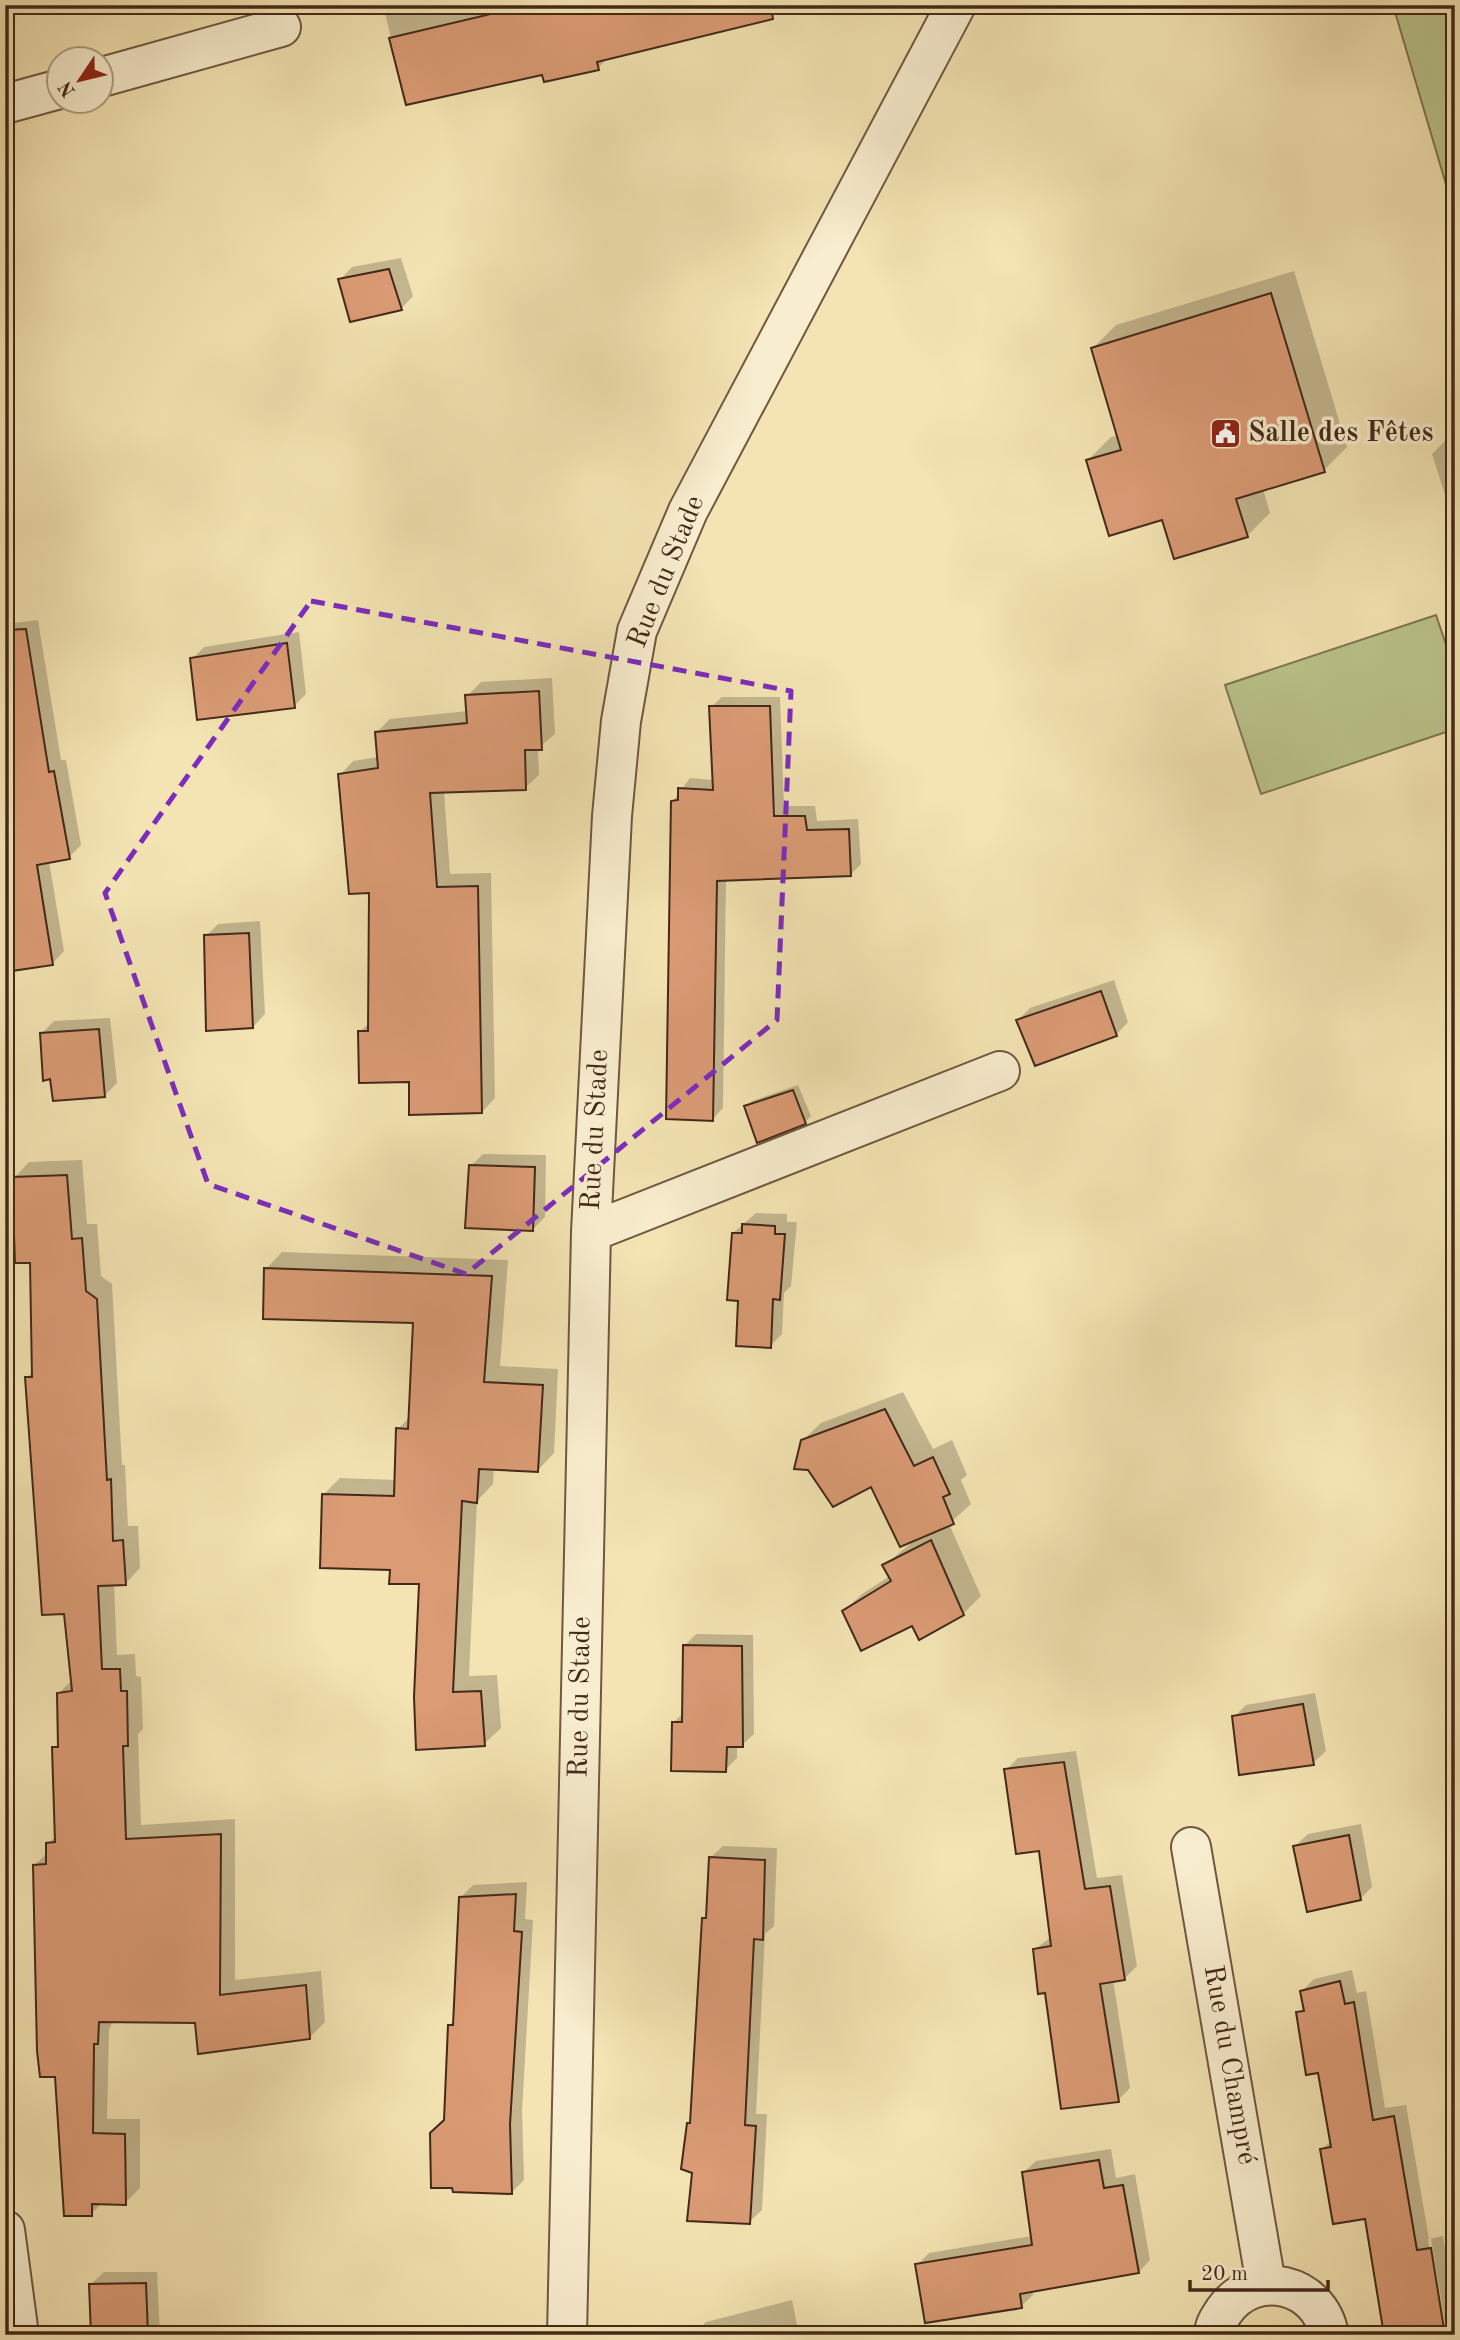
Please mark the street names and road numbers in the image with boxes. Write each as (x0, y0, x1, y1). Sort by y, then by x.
street label: Rue du Stade (624, 492, 710, 652)
street label: Rue du Stade (578, 1049, 614, 1211)
street label: Rue du Stade (566, 1616, 596, 1778)
street label: Rue du Champré (1198, 1963, 1260, 2167)

